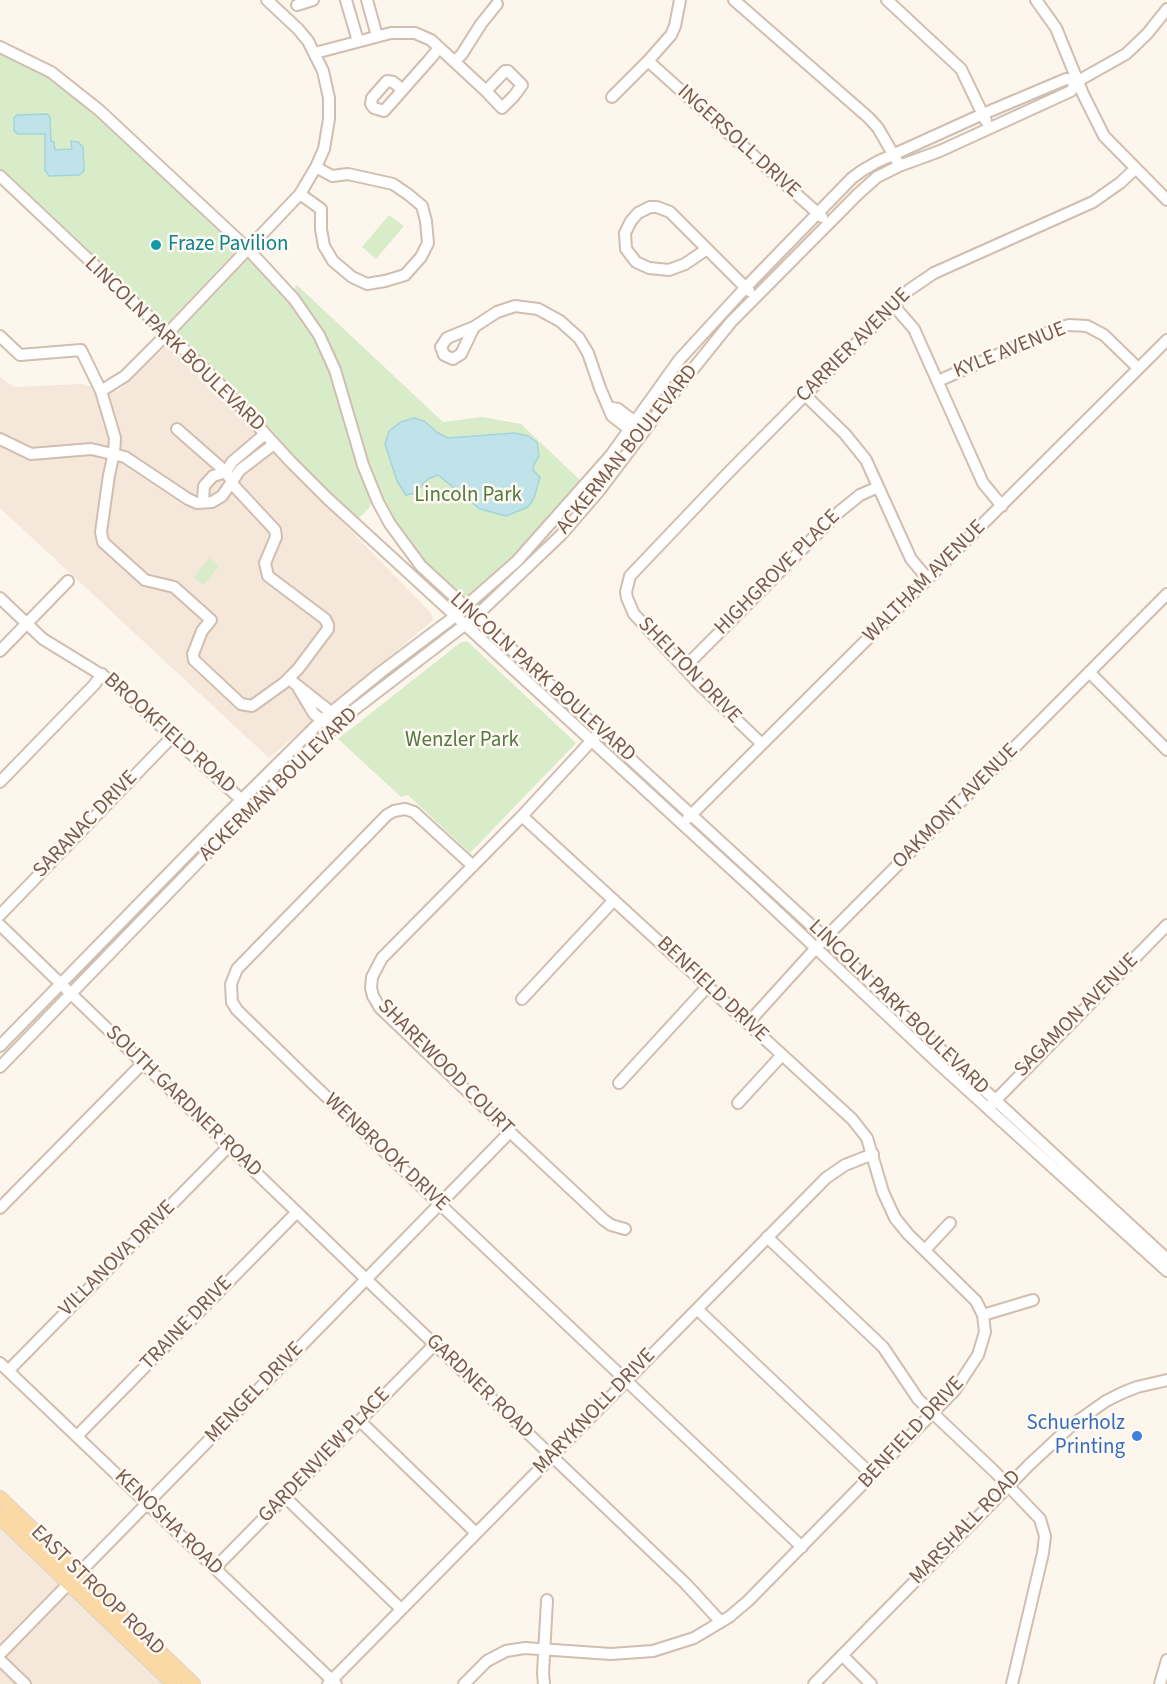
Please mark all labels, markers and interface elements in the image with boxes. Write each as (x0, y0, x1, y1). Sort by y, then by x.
street label: INGERSOLL DRIVE (671, 80, 805, 204)
place label: Fraze Pavilion (168, 232, 289, 258)
marker: Fraze Pavilion (149, 238, 163, 252)
street label: LINCOLN PARK BOULEVARD (79, 252, 269, 438)
street label: CARRIER AVENUE (792, 284, 916, 408)
street label: KYLE AVENUE (950, 317, 1070, 385)
street label: ACKERMAN BOULEVARD (552, 360, 704, 540)
park label: Lincoln Park (414, 483, 522, 509)
street label: HIGHGROVE PLACE (710, 505, 846, 641)
street label: WALTHAM AVENUE (859, 516, 991, 648)
street label: LINCOLN PARK BOULEVARD (444, 588, 640, 768)
street label: SHELTON DRIVE (632, 612, 746, 730)
street label: BROOKFIELD ROAD (98, 668, 240, 800)
street label: ACKERMAN BOULEVARD (194, 703, 364, 867)
park label: Wenzler Park (405, 728, 519, 754)
street label: OAKMONT AVENUE (888, 739, 1024, 875)
street label: SARANAC DRIVE (29, 766, 143, 884)
street label: LINCOLN PARK BOULEVARD (803, 915, 993, 1101)
street label: BENFIELD DRIVE (651, 932, 773, 1048)
street label: SAGAMON AVENUE (1010, 949, 1144, 1083)
street label: SHAREWOOD COURT (372, 995, 518, 1141)
street label: SOUTH GARDNER ROAD (100, 1021, 266, 1183)
street label: WENBROOK DRIVE (318, 1089, 454, 1217)
street label: VILLANOVA DRIVE (55, 1196, 181, 1322)
street label: TRAINE DRIVE (136, 1272, 238, 1376)
street label: GARDNER ROAD (420, 1329, 538, 1445)
street label: MENGEL DRIVE (201, 1337, 309, 1449)
street label: MARYKNOLL DRIVE (529, 1344, 661, 1480)
street label: BENFIELD DRIVE (854, 1372, 970, 1494)
street label: GARDENVIEW PLACE (254, 1383, 396, 1529)
place label: Schuerholz Printing (1027, 1411, 1125, 1461)
marker: Schuerholz Printing (1130, 1429, 1144, 1443)
street label: KENOSHA ROAD (108, 1465, 228, 1581)
street label: MARSHALL ROAD (905, 1466, 1027, 1590)
street label: EAST STROOP ROAD (25, 1521, 169, 1661)

